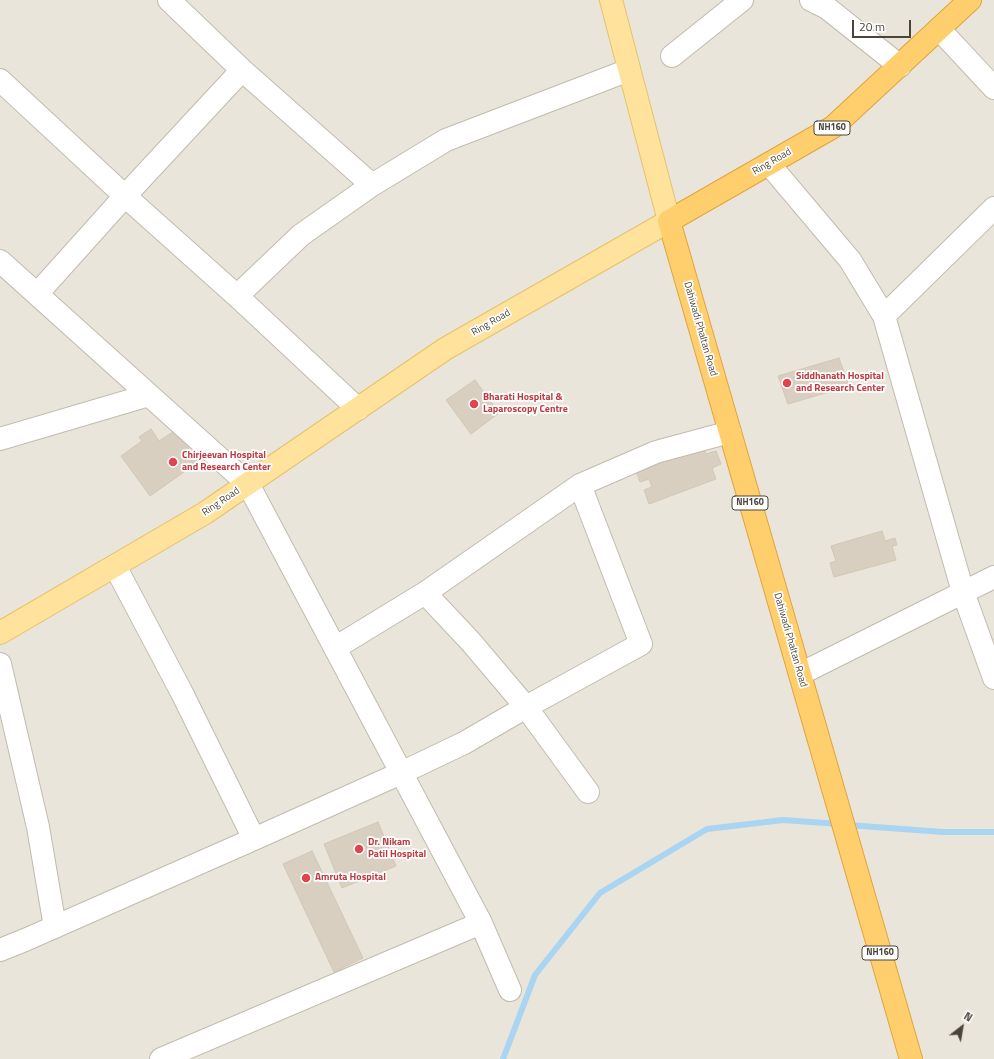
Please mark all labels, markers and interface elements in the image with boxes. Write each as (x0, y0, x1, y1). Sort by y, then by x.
scale bar (854, 12, 913, 38)
text: 20 m (859, 17, 885, 36)
road number: NH160 (814, 121, 850, 135)
street label: Ring Road (751, 146, 793, 178)
street label: Dahiwadi Phaltan Road (681, 280, 719, 378)
street label: Ring Road (470, 307, 512, 339)
place label: Siddhanath Hospital and Research Center (796, 371, 885, 394)
marker: Siddhanath Hospital and Research Center (781, 377, 793, 389)
place label: Bharati Hospital & Laparoscopy Centre (483, 392, 568, 416)
marker: Bharati Hospital & Laparoscopy Centre (468, 398, 480, 410)
place label: Chirjeevan Hospital and Research Center (182, 450, 271, 474)
marker: Chirjeevan Hospital and Research Center (167, 456, 179, 468)
street label: Ring Road (200, 485, 242, 519)
road number: NH160 (732, 496, 768, 510)
street label: Dahiwadi Phaltan Road (771, 591, 809, 689)
place label: Dr. Nikam Patil Hospital (368, 837, 426, 860)
marker: Dr. Nikam Patil Hospital (353, 843, 365, 855)
marker: Amruta Hospital (300, 872, 312, 884)
place label: Amruta Hospital (315, 872, 386, 884)
road number: NH160 (862, 946, 898, 960)
north arrow (942, 1007, 982, 1047)
text: N (961, 1008, 976, 1026)

